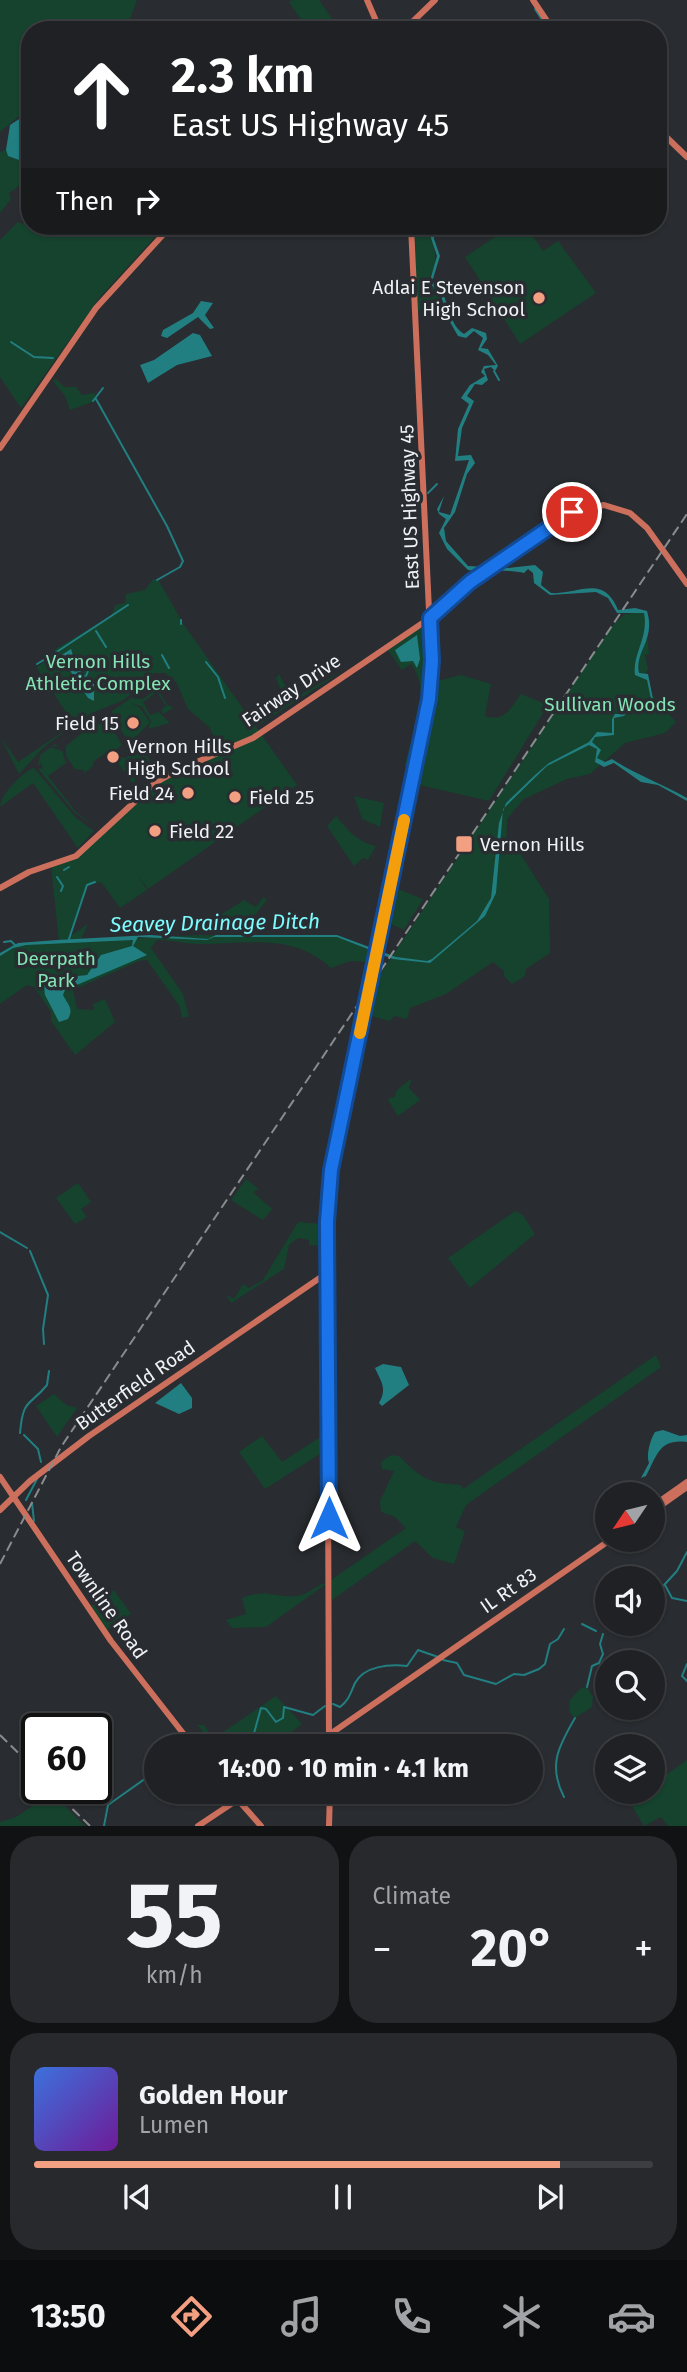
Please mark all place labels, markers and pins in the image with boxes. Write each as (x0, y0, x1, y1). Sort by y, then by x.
place label: Adlai E Stevenson High School (372, 276, 525, 321)
marker: Adlai E Stevenson High School (531, 290, 547, 306)
pin (542, 482, 602, 542)
place label: Field 15 (55, 712, 119, 735)
marker: Field 15 (125, 715, 141, 731)
place label: Vernon Hills High School (127, 735, 232, 780)
marker: Vernon Hills High School (105, 749, 121, 765)
place label: Field 24 (109, 782, 174, 805)
marker: Field 24 (180, 785, 196, 801)
place label: Field 25 (249, 786, 314, 809)
marker: Field 25 (227, 789, 243, 805)
place label: Field 22 (169, 820, 234, 843)
marker: Field 22 (147, 823, 163, 839)
place label: Vernon Hills (480, 833, 585, 856)
marker: Vernon Hills (454, 834, 474, 854)

